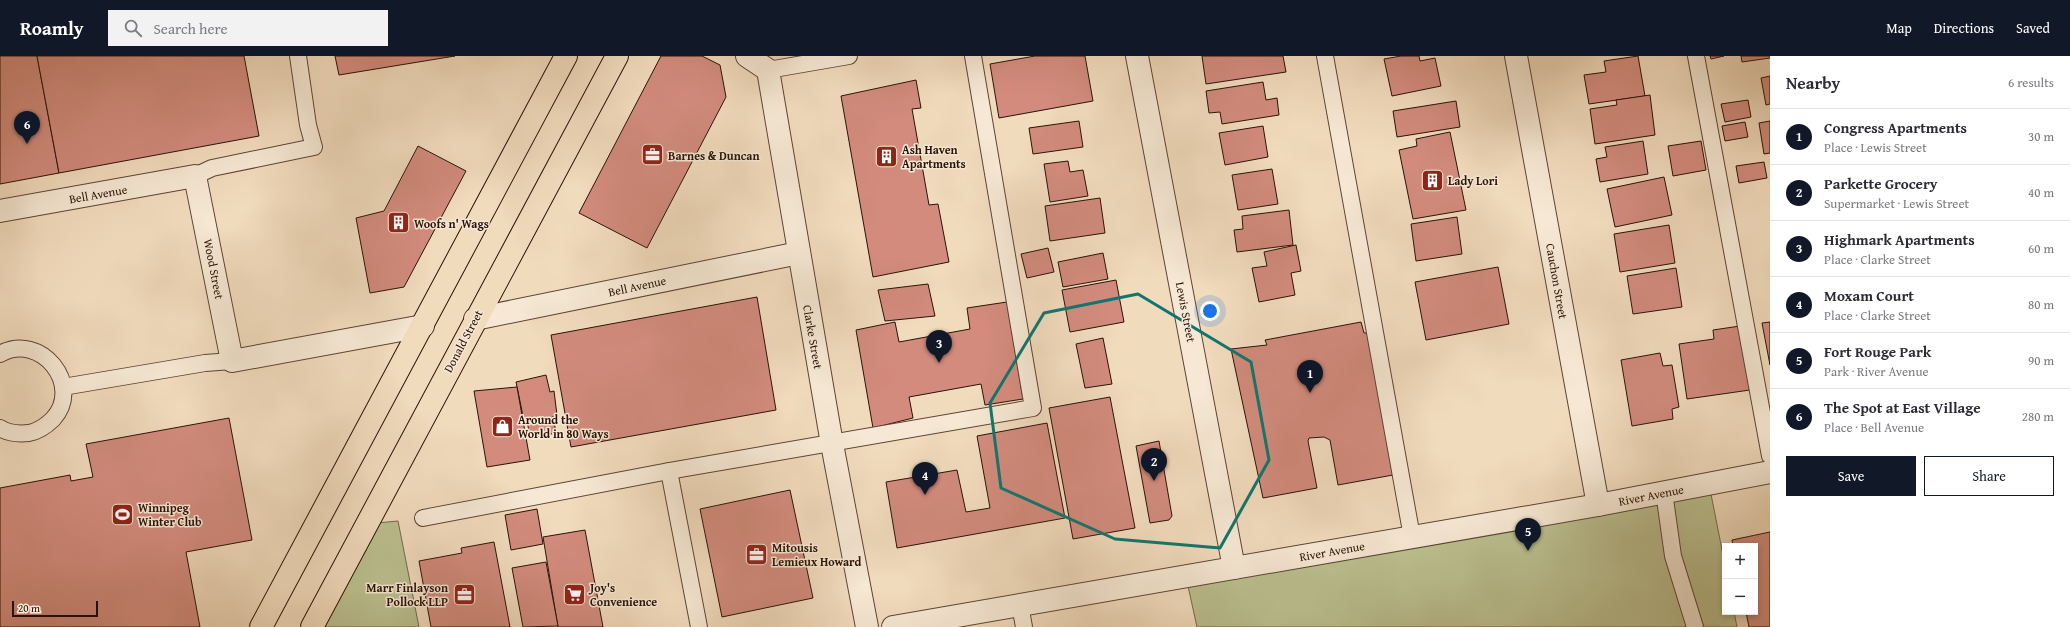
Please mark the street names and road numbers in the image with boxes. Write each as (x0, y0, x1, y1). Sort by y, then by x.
street label: Bell Avenue (68, 180, 129, 207)
street label: Wood Street (200, 237, 228, 301)
street label: Cauchon Street (1542, 242, 1572, 321)
street label: Bell Avenue (607, 272, 668, 300)
street label: Lewis Street (1172, 280, 1200, 344)
street label: Clarke Street (799, 304, 827, 371)
street label: Donald Street (439, 306, 487, 375)
street label: River Avenue (1617, 480, 1685, 510)
street label: River Avenue (1298, 537, 1366, 565)

